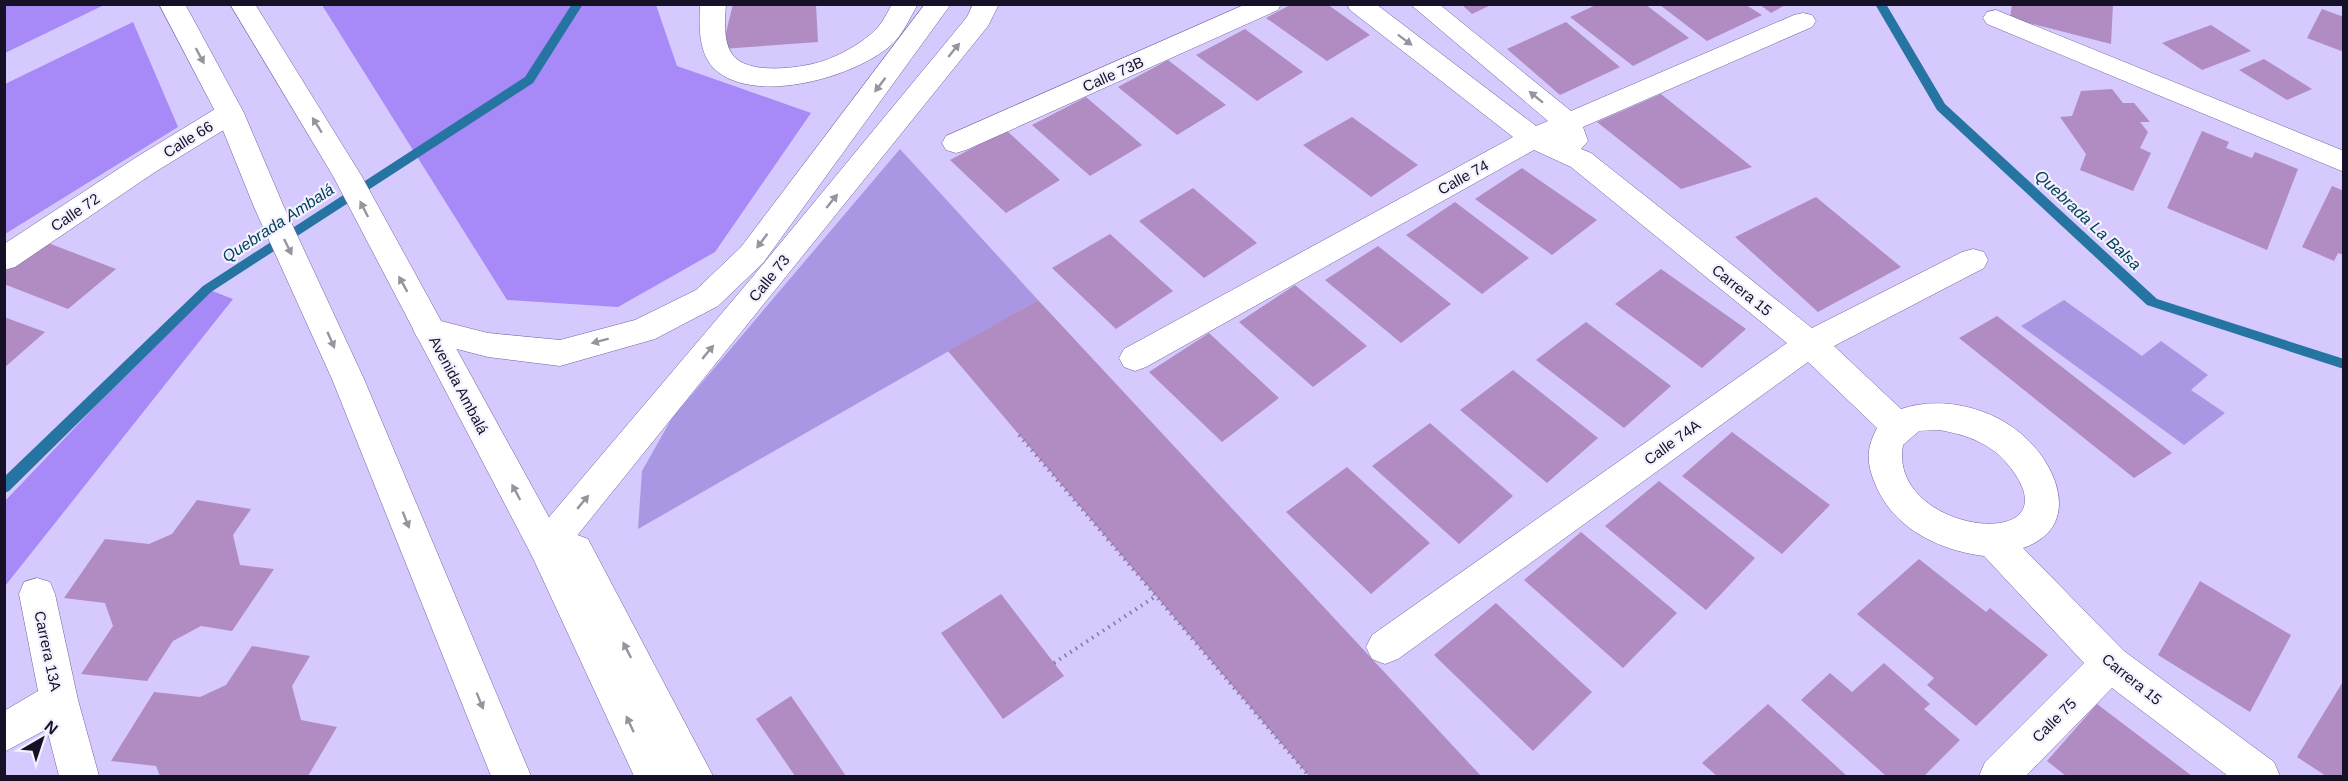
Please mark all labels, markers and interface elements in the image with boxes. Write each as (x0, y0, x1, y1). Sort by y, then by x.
one-way arrow (1397, 34, 1413, 46)
one-way arrow (948, 42, 961, 58)
one-way arrow (195, 48, 205, 65)
street label: Calle 73B (1080, 53, 1146, 95)
one-way arrow (874, 78, 886, 93)
one-way arrow (1529, 92, 1544, 104)
street label: Calle 66 (160, 117, 216, 161)
one-way arrow (311, 117, 322, 133)
street label: Calle 74 (1435, 156, 1491, 198)
water label: Quebrada La Balsa (2032, 167, 2144, 273)
water label: Quebrada Ambalá (219, 181, 337, 265)
street label: Calle 72 (47, 190, 103, 234)
one-way arrow (825, 194, 837, 209)
one-way arrow (359, 201, 369, 218)
one-way arrow (757, 234, 769, 249)
one-way arrow (283, 239, 293, 256)
street label: Calle 73 (745, 251, 793, 305)
street label: Carrera 15 (1709, 261, 1775, 319)
one-way arrow (399, 275, 409, 292)
one-way arrow (326, 332, 336, 350)
street label: Avenida Ambalá (426, 333, 492, 437)
one-way arrow (591, 337, 610, 347)
one-way arrow (701, 345, 714, 360)
street label: Calle 74A (1641, 416, 1703, 468)
one-way arrow (511, 483, 521, 500)
one-way arrow (576, 495, 589, 510)
one-way arrow (401, 512, 411, 530)
street label: Carrera 13A (31, 609, 65, 693)
one-way arrow (622, 641, 632, 658)
street label: Carrera 15 (2099, 650, 2165, 708)
one-way arrow (476, 692, 485, 710)
street label: Calle 75 (2029, 695, 2079, 745)
north arrow (12, 709, 72, 769)
one-way arrow (625, 715, 634, 732)
text: N (41, 717, 61, 738)

